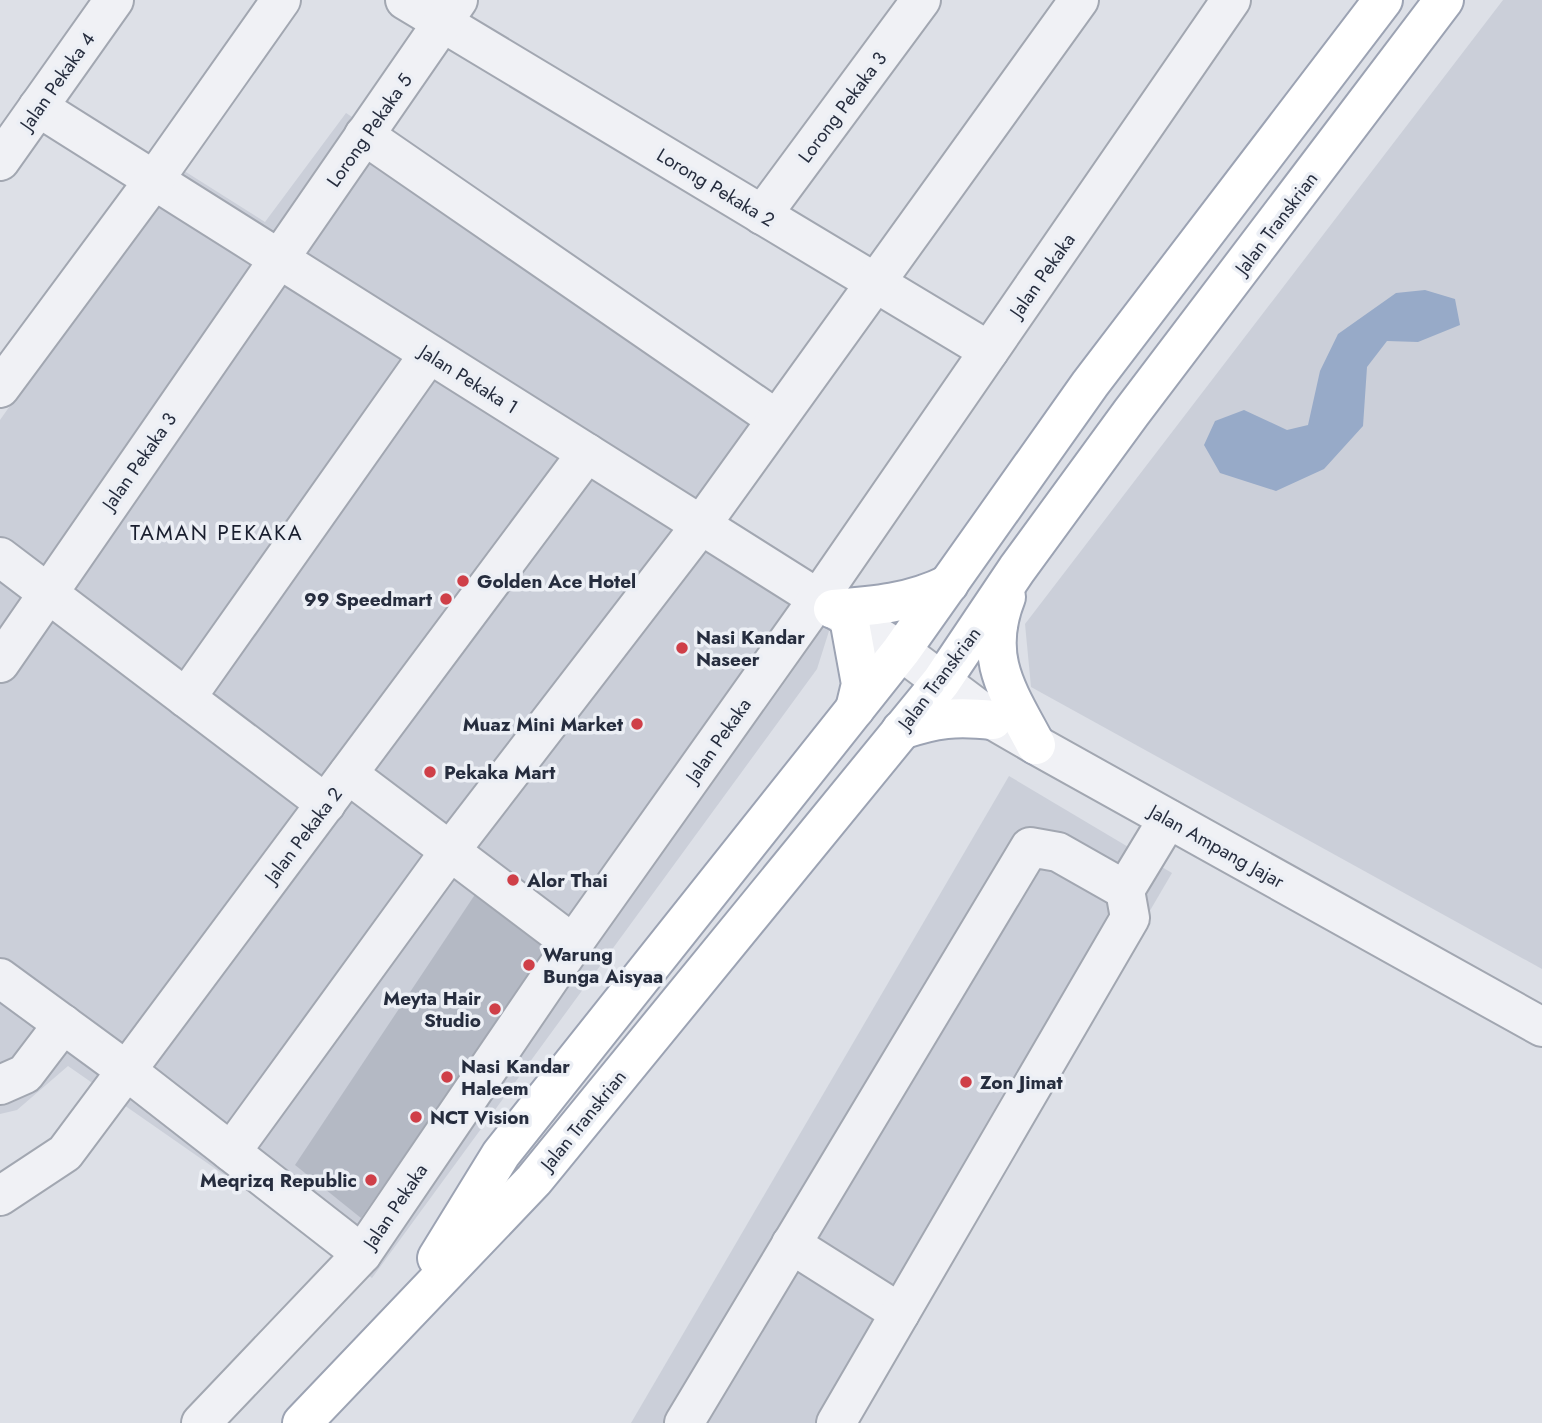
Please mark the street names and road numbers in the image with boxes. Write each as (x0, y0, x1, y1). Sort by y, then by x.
street label: Jalan Pekaka 4 (12, 27, 101, 138)
street label: Lorong Pekaka 3 (792, 46, 893, 168)
street label: Lorong Pekaka 5 (320, 68, 419, 193)
street label: Lorong Pekaka 2 (652, 142, 780, 233)
street label: Jalan Transkrian (1227, 166, 1324, 283)
street label: Jalan Pekaka (1002, 228, 1081, 325)
street label: Jalan Pekaka 1 (412, 337, 523, 420)
street label: Jalan Pekaka 3 (94, 407, 183, 518)
street label: Jalan Transkrian (890, 621, 987, 738)
street label: Jalan Pekaka (678, 693, 757, 790)
street label: Jalan Pekaka 2 (256, 782, 348, 891)
street label: Jalan Ampang Jajar (1142, 797, 1290, 895)
street label: Jalan Transkrian (532, 1064, 632, 1179)
street label: Jalan Pekaka (355, 1158, 434, 1257)

